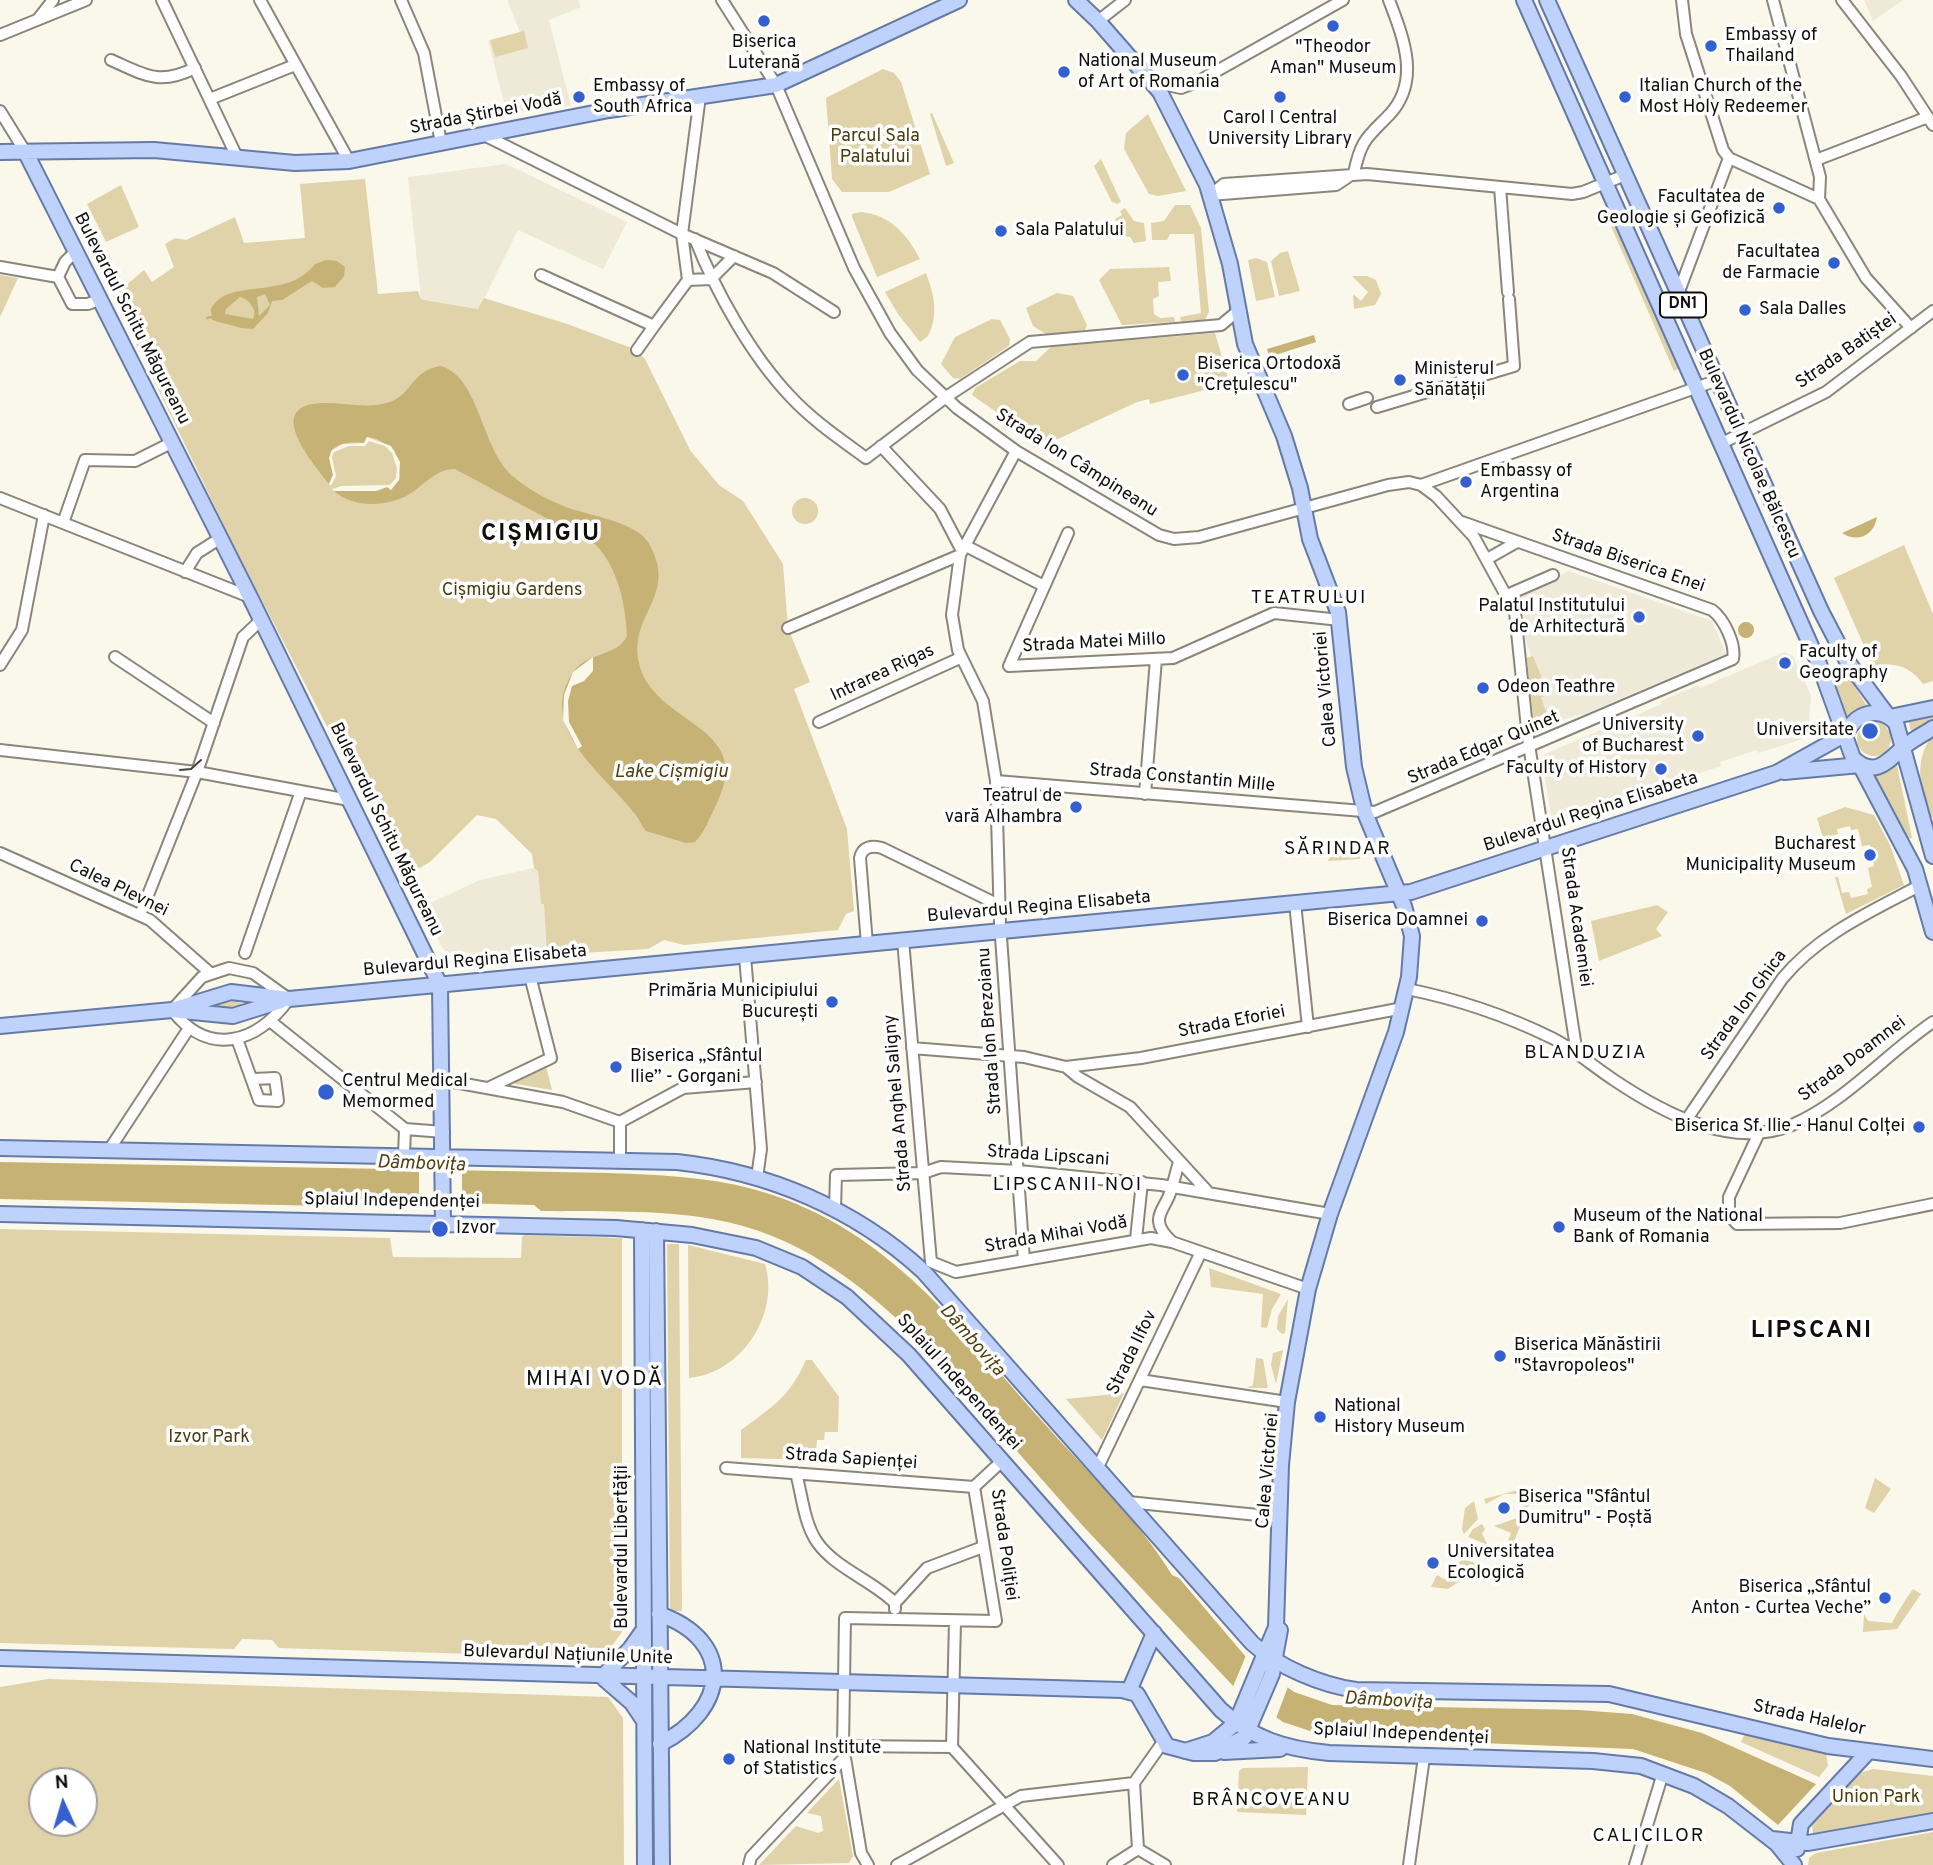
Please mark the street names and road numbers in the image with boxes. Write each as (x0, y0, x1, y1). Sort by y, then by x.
street label: Strada Știrbei Vodă (408, 90, 564, 140)
street label: Bulevardul Schitu Măgureanu (68, 209, 194, 429)
road number: DN1 (1660, 292, 1706, 318)
street label: Strada Batiștei (1792, 309, 1902, 395)
street label: Bulevardul Nicolae Bălcescu (1692, 346, 1804, 562)
street label: Strada Ion Câmpineanu (991, 405, 1161, 523)
street label: Strada Biserica Enei (1548, 526, 1708, 598)
street label: Strada Matei Millo (1022, 629, 1166, 659)
street label: Calea Victoriei (1311, 630, 1343, 748)
street label: Intrarea Rigas (828, 641, 938, 707)
street label: Strada Edgar Quinet (1405, 707, 1563, 791)
street label: Bulevardul Schitu Măgureanu (324, 720, 446, 940)
street label: Strada Constantin Mille (1088, 760, 1276, 798)
street label: Bulevardul Regina Elisabeta (1481, 768, 1701, 858)
street label: Strada Academiei (1554, 845, 1596, 989)
street label: Calea Plevnei (64, 855, 172, 923)
street label: Bulevardul Regina Elisabeta (926, 887, 1152, 929)
street label: Bulevardul Regina Elisabeta (362, 941, 588, 983)
street label: Strada Ion Ghica (1698, 946, 1792, 1066)
street label: Strada Ion Brezoianu (974, 947, 1008, 1115)
street label: Strada Eforiei (1177, 1002, 1287, 1044)
street label: Strada Anghel Saligny (880, 1013, 918, 1193)
street label: Strada Doamnei (1795, 1013, 1911, 1107)
street label: Strada Lipscani (986, 1142, 1110, 1172)
street label: Splaiul Independenței (304, 1190, 480, 1214)
street label: Strada Mihai Vodă (983, 1213, 1129, 1259)
street label: Strada Ilfov (1103, 1307, 1163, 1399)
street label: Splaiul Independenței (891, 1310, 1025, 1456)
street label: Calea Victoriei (1253, 1412, 1285, 1530)
street label: Strada Sapienței (784, 1445, 918, 1475)
street label: Bulevardul Libertății (612, 1465, 634, 1629)
street label: Strada Poliției (984, 1488, 1022, 1602)
street label: Bulevardul Națiunile Unite (463, 1642, 673, 1670)
street label: Strada Halelor (1751, 1697, 1867, 1741)
street label: Splaiul Independenței (1313, 1720, 1489, 1750)

